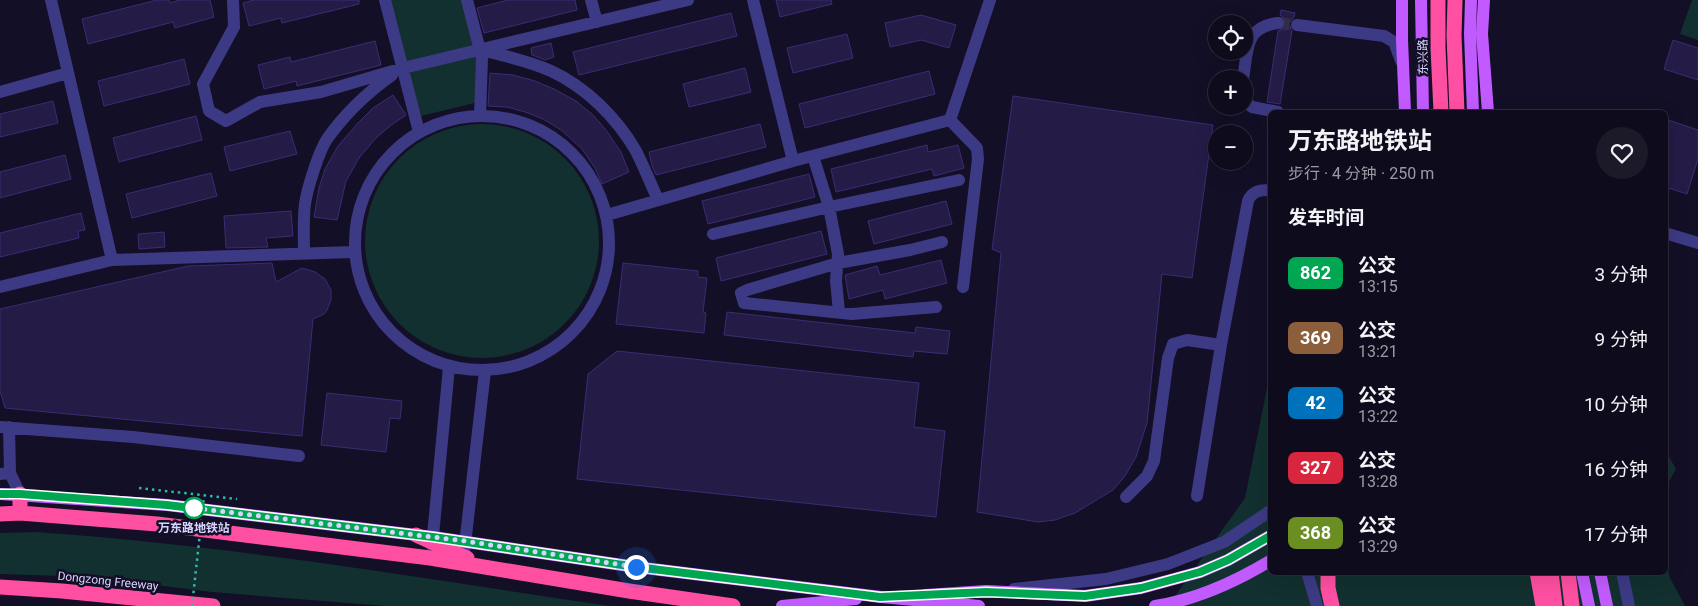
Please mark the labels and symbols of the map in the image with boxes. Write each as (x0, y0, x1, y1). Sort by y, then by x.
street label: 东兴路 (1416, 39, 1430, 75)
marker: 万东路地铁站 (183, 497, 205, 519)
place label: 万东路地铁站 (158, 521, 230, 535)
your location (624, 555, 649, 580)
street label: Dongzong Freeway (57, 569, 159, 593)

